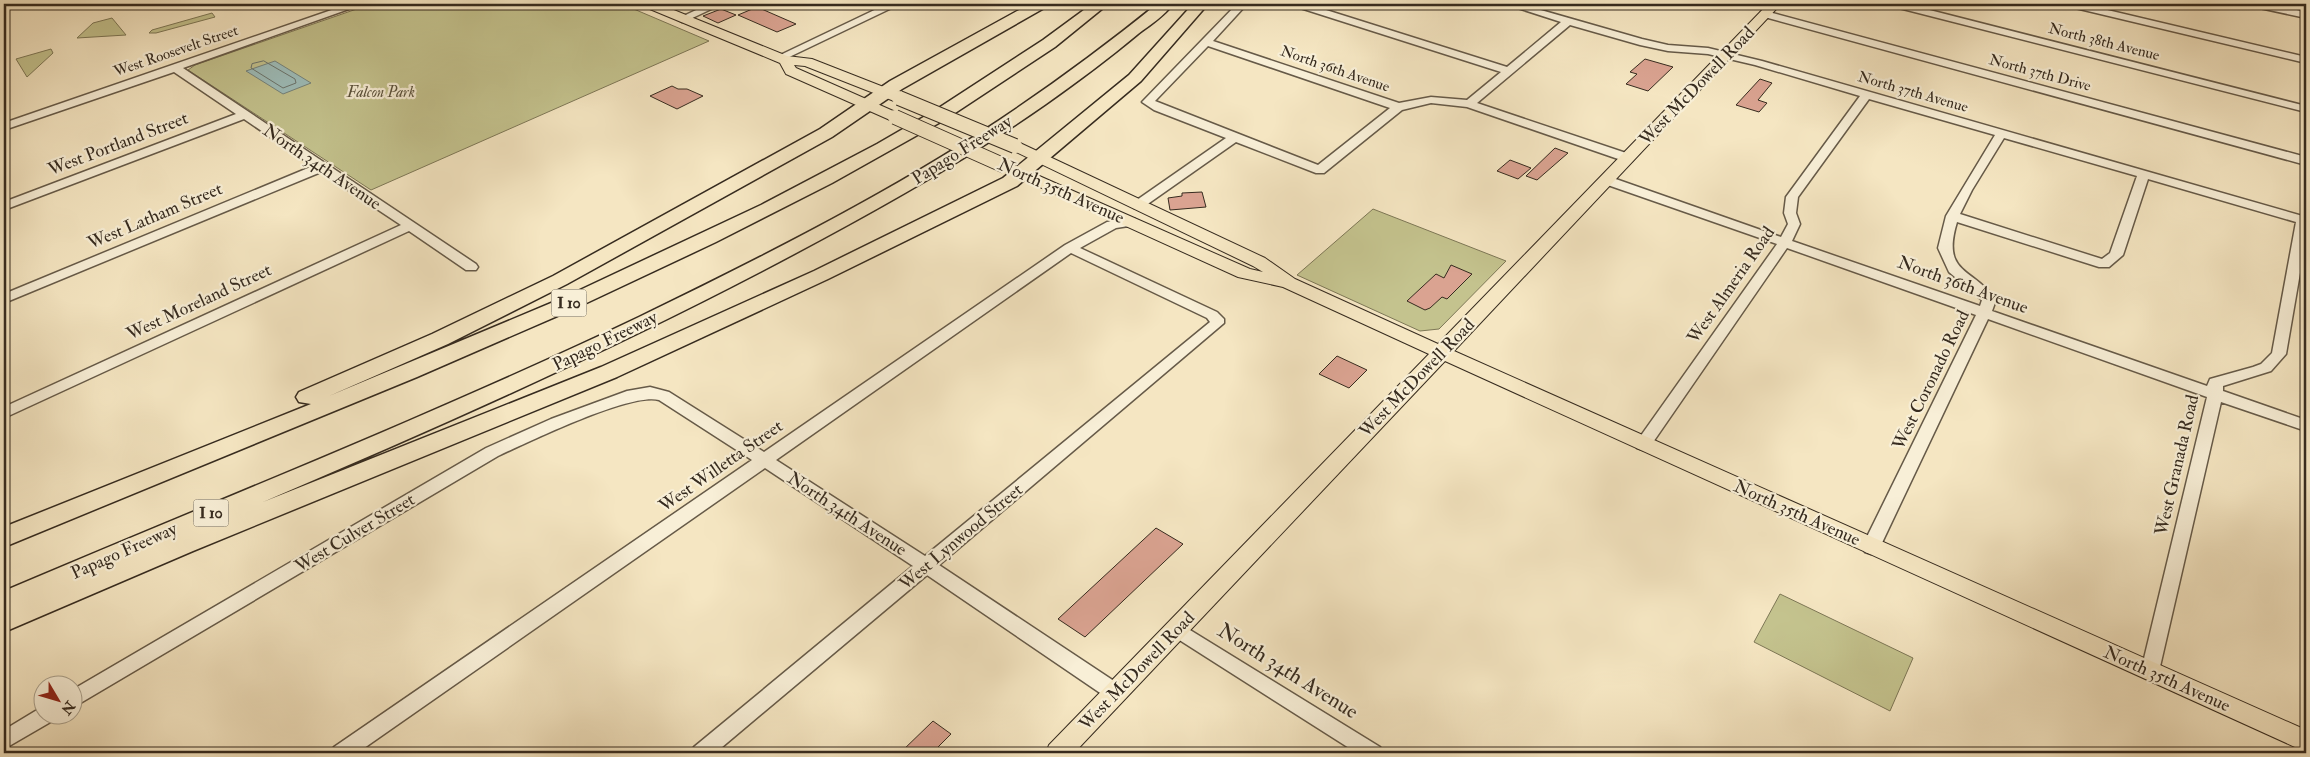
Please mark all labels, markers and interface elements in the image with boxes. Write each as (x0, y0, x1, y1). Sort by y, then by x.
street label: North 38th Avenue (2046, 19, 2162, 65)
street label: West Roosevelt Street (110, 21, 241, 82)
street label: West McDowell Road (1634, 22, 1760, 151)
street label: North 36th Avenue (1278, 41, 1392, 97)
street label: North 37th Drive (1987, 50, 2093, 96)
street label: North 37th Avenue (1856, 67, 1970, 117)
park label: Falcon Park (346, 83, 415, 102)
street label: West Portland Street (44, 107, 192, 182)
street label: Papago Freeway (908, 109, 1017, 190)
street label: North 34th Avenue (258, 119, 386, 215)
street label: North 35th Avenue (994, 153, 1128, 229)
street label: West Latham Street (83, 177, 226, 255)
street label: West Almeria Road (1681, 222, 1780, 349)
street label: North 36th Avenue (1895, 251, 2032, 319)
street label: West Moreland Street (122, 258, 275, 346)
road number: I 10 (552, 290, 586, 316)
street label: Papago Freeway (549, 305, 662, 376)
street label: West Coronado Road (1887, 306, 1975, 455)
street label: West McDowell Road (1354, 314, 1480, 443)
street label: West Granada Road (2149, 392, 2204, 539)
street label: West Willetta Street (654, 415, 788, 518)
street label: North 34th Avenue (783, 467, 911, 561)
street label: North 35th Avenue (1730, 475, 1864, 551)
street label: West Lynwood Street (894, 478, 1028, 596)
street label: West Culver Street (290, 488, 419, 578)
road number: I 10 (194, 499, 228, 526)
street label: Papago Freeway (67, 517, 182, 585)
street label: West McDowell Road (1074, 607, 1200, 736)
street label: North 34th Avenue (1213, 617, 1364, 725)
street label: North 35th Avenue (2100, 641, 2234, 717)
north arrow (32, 674, 82, 724)
text: N (57, 697, 79, 718)

